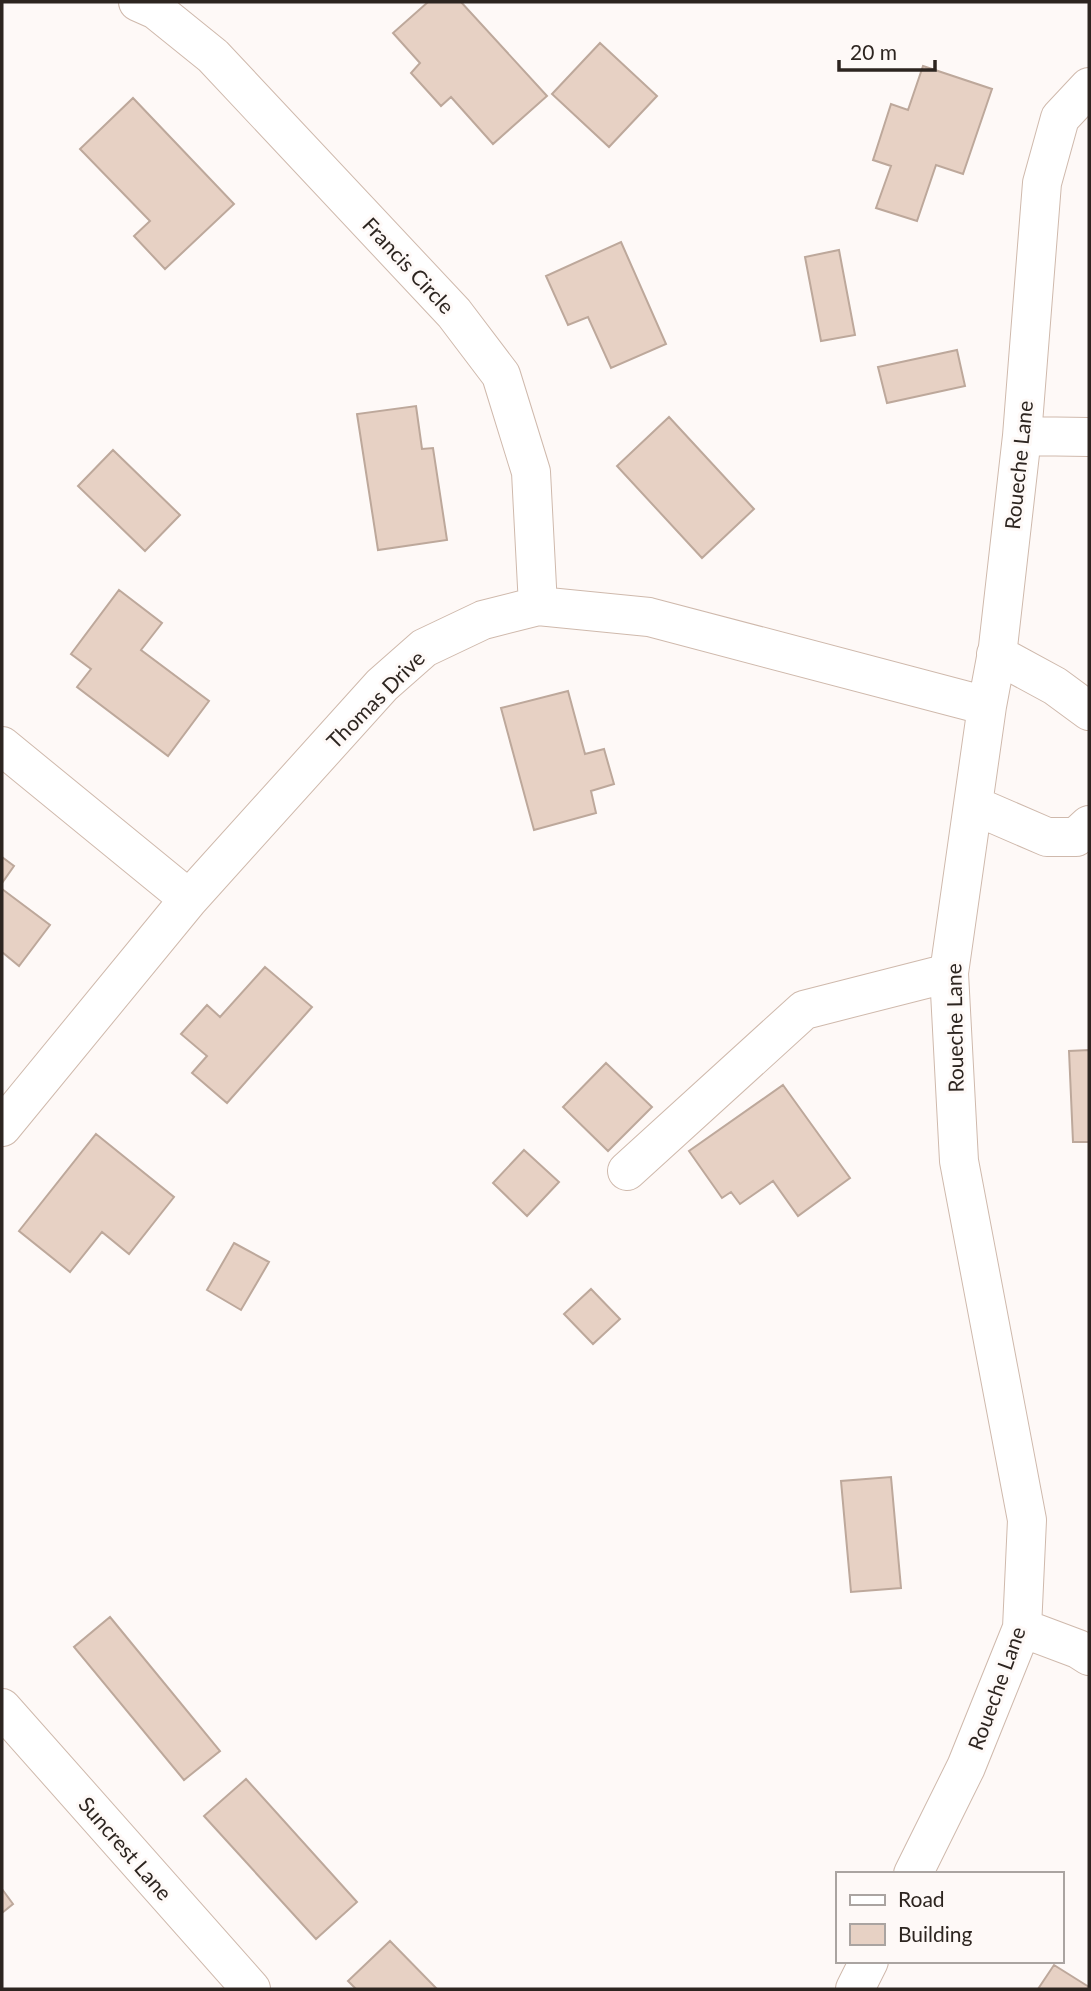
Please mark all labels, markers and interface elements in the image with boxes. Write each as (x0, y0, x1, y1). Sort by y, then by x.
scale bar (839, 28, 935, 72)
text: 20 m (850, 39, 897, 64)
street label: Francis Circle (358, 212, 460, 318)
street label: Roueche Lane (999, 399, 1037, 531)
street label: Thomas Drive (321, 645, 429, 753)
street label: Roueche Lane (940, 963, 968, 1093)
street label: Roueche Lane (962, 1623, 1030, 1753)
street label: Suncrest Lane (74, 1791, 178, 1905)
legend (836, 1872, 1063, 1963)
text: Road (898, 1886, 945, 1911)
text: Building (898, 1921, 973, 1946)

